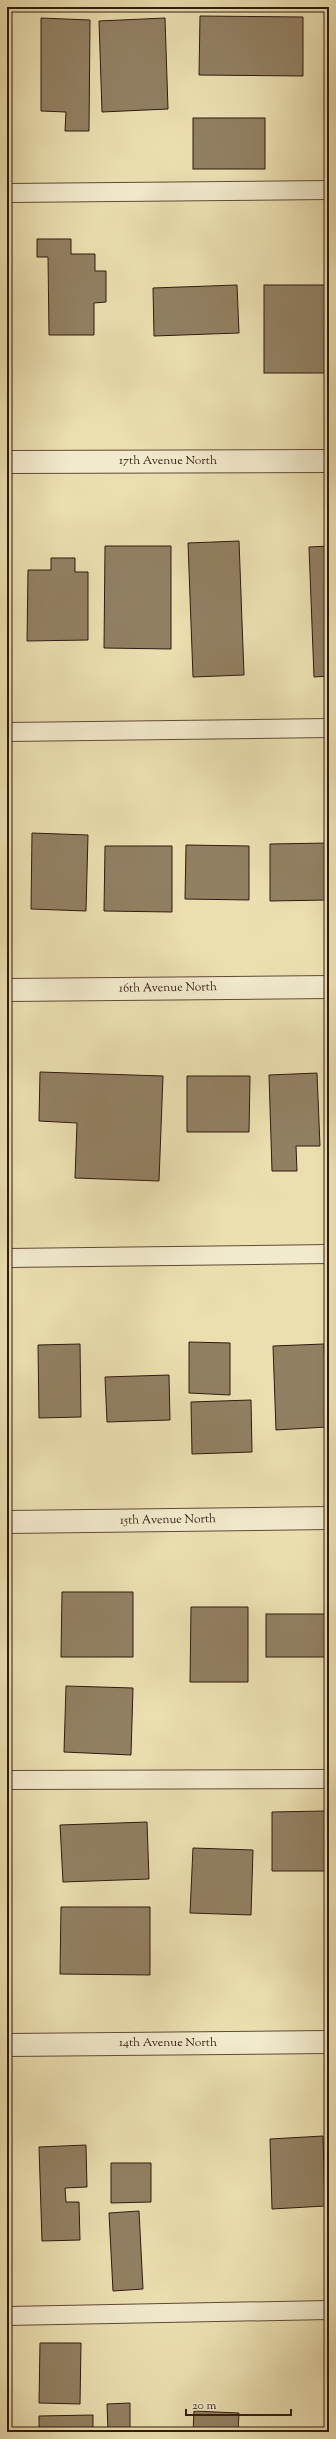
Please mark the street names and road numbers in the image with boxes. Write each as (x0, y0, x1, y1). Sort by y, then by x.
street label: 17th Avenue North (119, 452, 217, 470)
street label: 16th Avenue North (119, 978, 217, 998)
street label: 15th Avenue North (120, 1510, 216, 1530)
street label: 14th Avenue North (119, 2034, 217, 2052)

